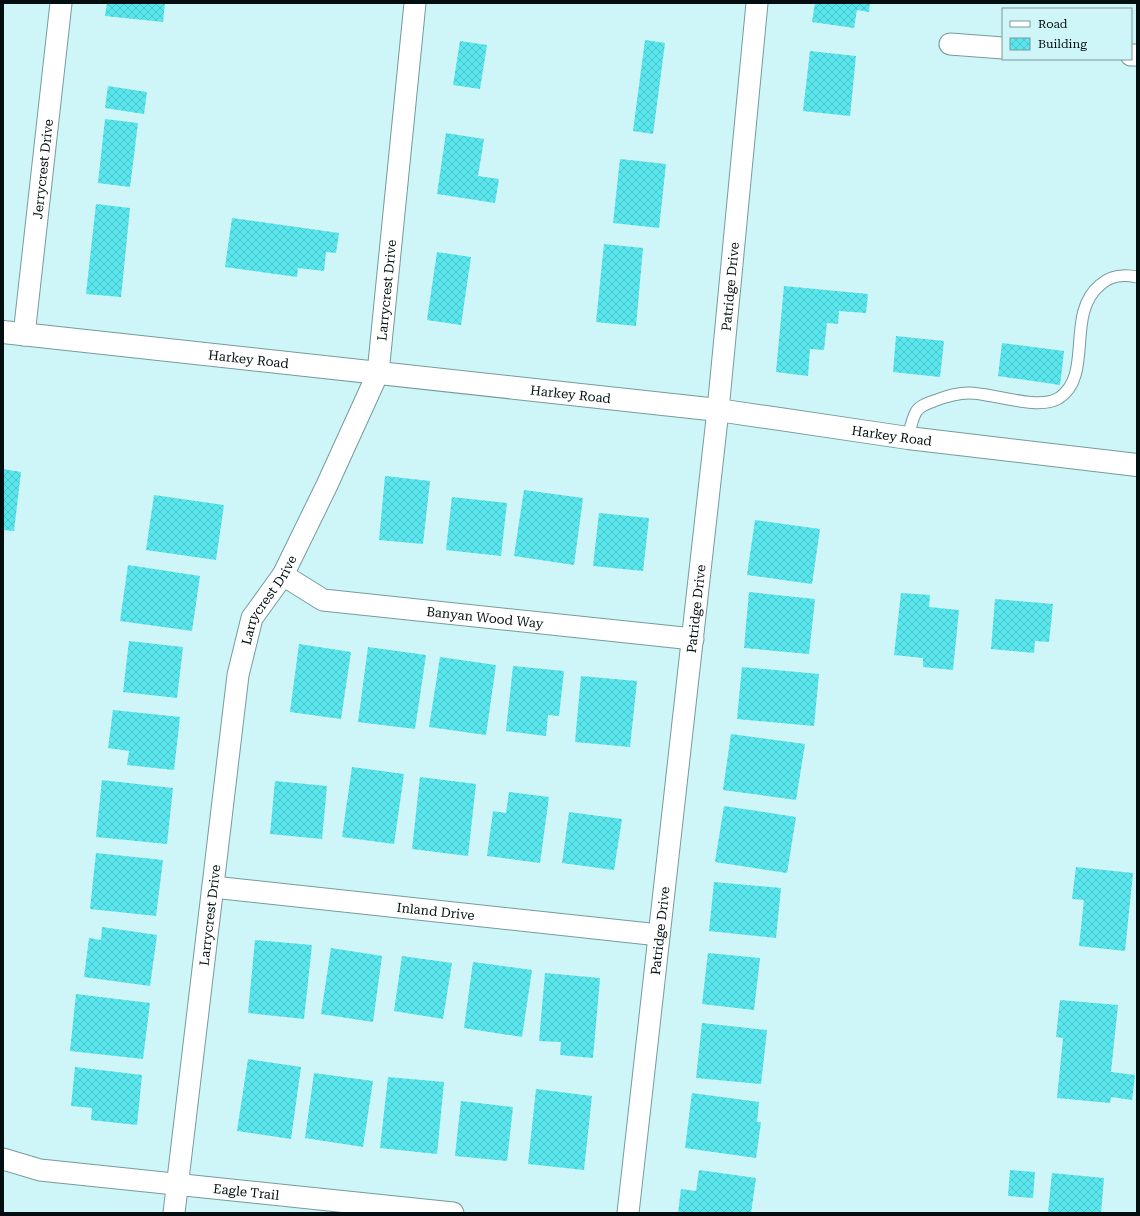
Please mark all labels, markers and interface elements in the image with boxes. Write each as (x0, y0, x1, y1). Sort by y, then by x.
legend (1002, 8, 1132, 60)
text: Road (1038, 17, 1068, 31)
text: Building (1038, 37, 1087, 51)
street label: Jerrycrest Drive (29, 118, 56, 220)
street label: Larrycrest Drive (374, 239, 399, 341)
street label: Patridge Drive (718, 242, 742, 332)
street label: Harkey Road (208, 347, 290, 371)
street label: Harkey Road (530, 382, 612, 406)
street label: Harkey Road (851, 422, 934, 448)
street label: Larrycrest Drive (238, 553, 299, 646)
street label: Patridge Drive (683, 564, 708, 654)
street label: Banyan Wood Way (426, 603, 544, 631)
street label: Larrycrest Drive (196, 864, 223, 966)
street label: Patridge Drive (647, 886, 672, 976)
street label: Inland Drive (396, 899, 475, 923)
street label: Eagle Trail (213, 1181, 280, 1202)

